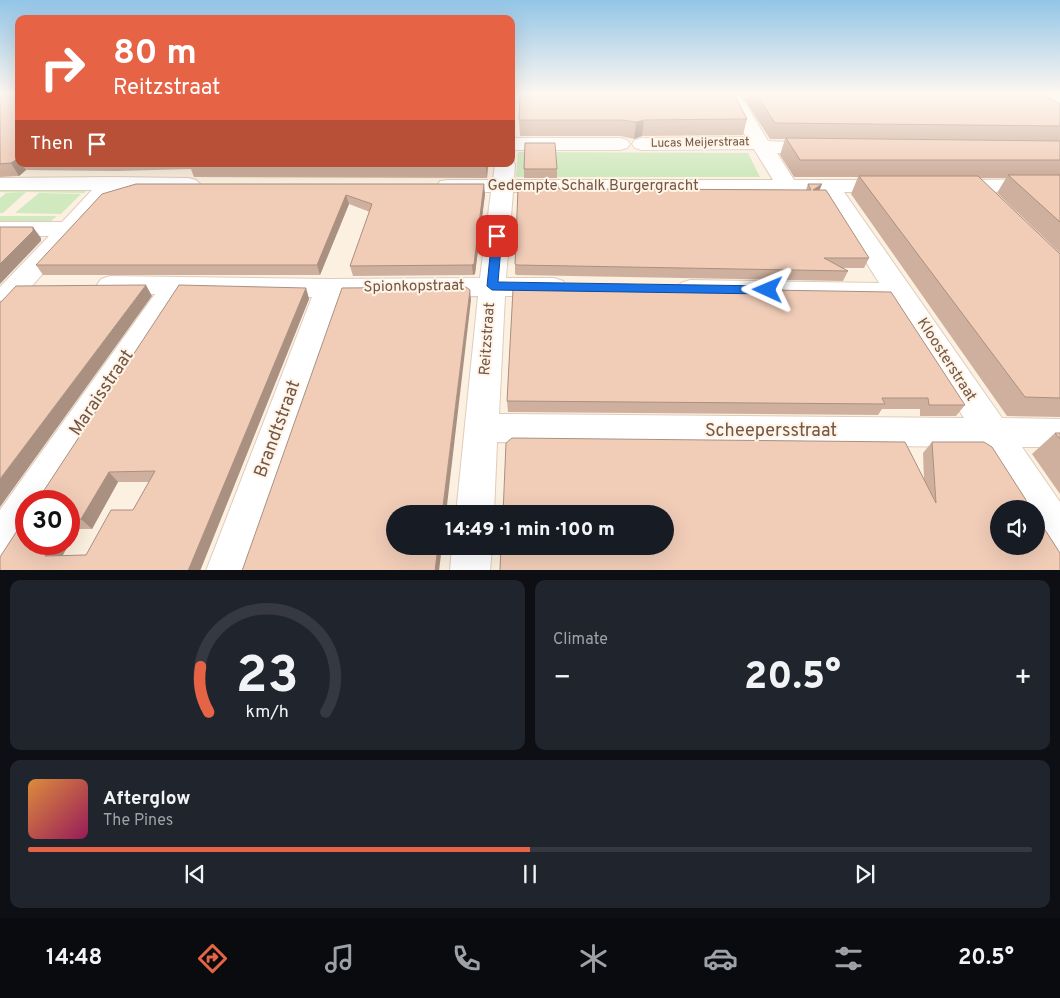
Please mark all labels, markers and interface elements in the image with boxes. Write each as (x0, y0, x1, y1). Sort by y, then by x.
text: 80 m (113, 32, 197, 76)
icon: right (30, 35, 95, 100)
text: Reitzstraat (113, 75, 220, 102)
icon: arrive (83, 130, 111, 158)
text: Then (30, 132, 73, 156)
street label: Lucas Meijerstraat (650, 134, 750, 152)
street label: Gedempte Schalk Burgergracht (487, 177, 699, 196)
pin (476, 215, 518, 257)
icon: arrive (483, 222, 511, 250)
position arrow (741, 263, 793, 315)
street label: Spionkopstraat (363, 277, 465, 297)
street label: Reitzstraat (476, 302, 500, 376)
street label: Kloosterstraat (912, 315, 980, 405)
street label: Maraisstraat (65, 345, 139, 441)
street label: Brandtstraat (250, 377, 306, 481)
street label: Scheepersstraat (705, 420, 837, 443)
speed limit sign: 30 (15, 490, 80, 555)
map controls (990, 500, 1045, 555)
button: sound (990, 500, 1045, 555)
text: 14:49 · 1 min · 100 m (445, 518, 615, 542)
text: Climate (553, 630, 608, 650)
text: 23 (236, 645, 299, 711)
text: 20.5° (744, 654, 841, 703)
text: − (553, 661, 571, 697)
text: + (1014, 661, 1032, 697)
text: km/h (246, 701, 289, 724)
text: Afterglow (103, 787, 191, 811)
text: The Pines (103, 811, 173, 831)
icon: previous (181, 860, 209, 888)
icon: pause (516, 860, 544, 888)
icon: next (851, 860, 879, 888)
icon: directions (195, 941, 230, 976)
icon: music (322, 941, 357, 976)
icon: phone (449, 941, 484, 976)
icon: climate (576, 941, 611, 976)
icon: car (703, 941, 738, 976)
icon: filters (831, 941, 866, 976)
text: 14:48 (46, 945, 102, 972)
text: 20.5° (958, 945, 1014, 972)

